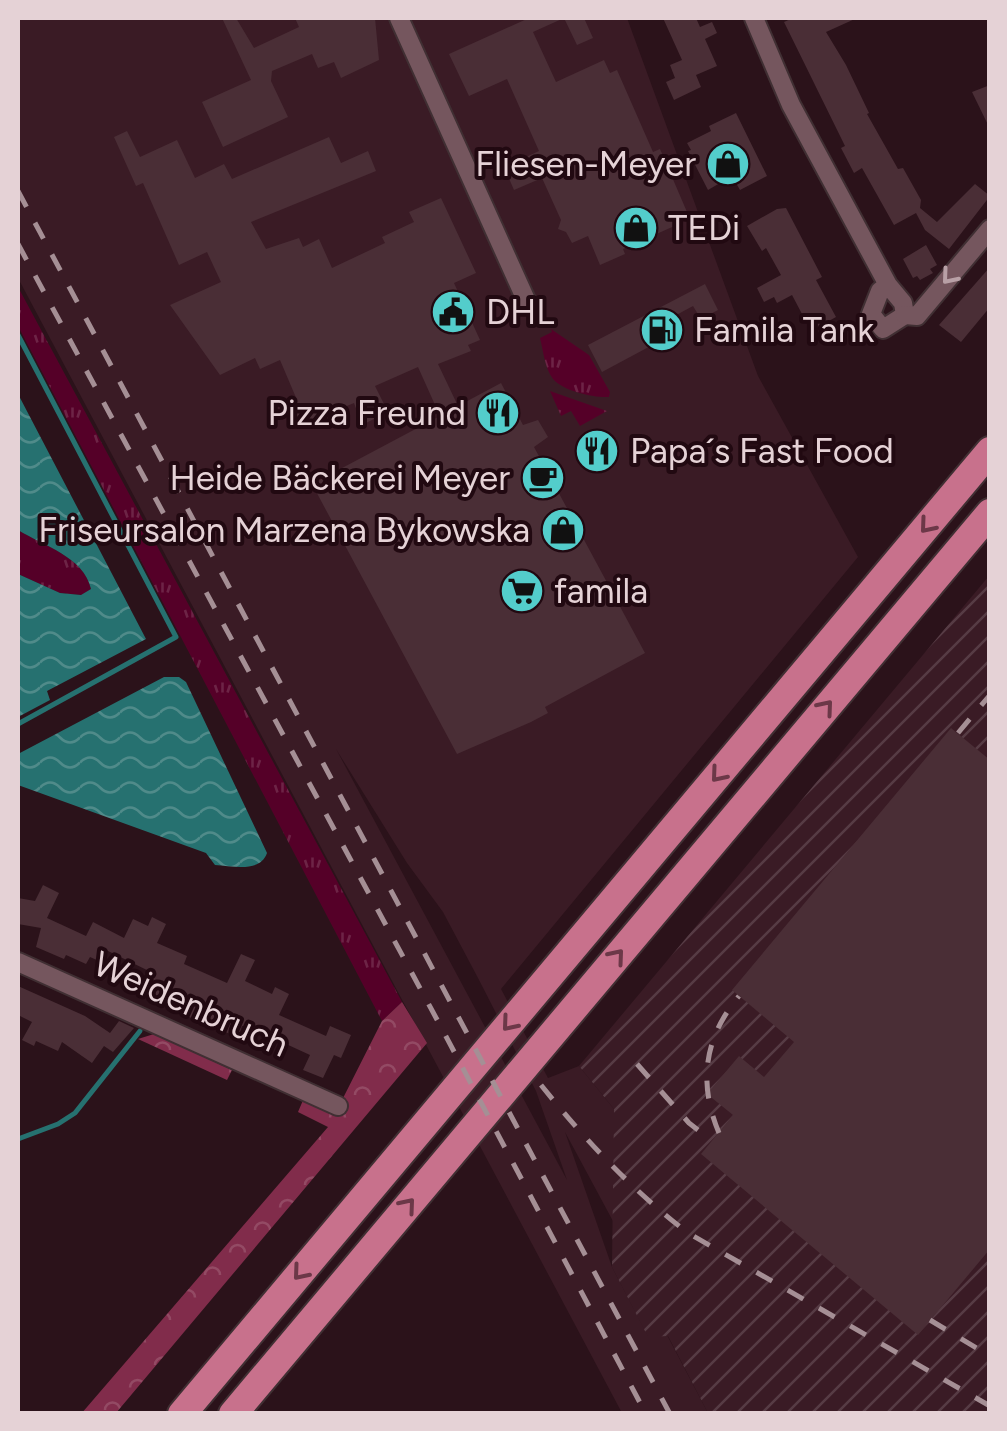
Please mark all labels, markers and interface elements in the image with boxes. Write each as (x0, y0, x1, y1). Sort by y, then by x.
shop icon: Fliesen-Meyer (705, 141, 751, 187)
place label: Fliesen-Meyer (475, 143, 696, 185)
shop icon: TEDi (613, 205, 659, 251)
place label: TEDi (668, 207, 740, 249)
one-way arrow (943, 266, 961, 284)
public building icon: DHL (430, 289, 476, 335)
place label: DHL (486, 291, 555, 333)
fuel station icon: Famila Tank (639, 307, 685, 353)
place label: Famila Tank (694, 309, 874, 351)
restaurant icon: Pizza Freund (475, 390, 521, 436)
place label: Pizza Freund (268, 392, 466, 434)
restaurant icon: Papa´s Fast Food (574, 428, 620, 474)
place label: Papa´s Fast Food (630, 430, 894, 472)
cafe icon: Heide Bäckerei Meyer (520, 455, 566, 501)
place label: Heide Bäckerei Meyer (169, 457, 510, 499)
shop icon: Friseursalon Marzena Bykowska (540, 507, 586, 553)
place label: Friseursalon Marzena Bykowska (38, 509, 530, 551)
one-way arrow (921, 514, 939, 532)
supermarket icon: famila (499, 568, 545, 614)
place label: famila (554, 570, 648, 612)
one-way arrow (815, 700, 833, 719)
one-way arrow (712, 763, 730, 781)
street label: Weidenbruch (87, 942, 295, 1066)
one-way arrow (606, 949, 624, 968)
one-way arrow (503, 1012, 521, 1030)
one-way arrow (397, 1198, 415, 1216)
one-way arrow (294, 1261, 312, 1279)

